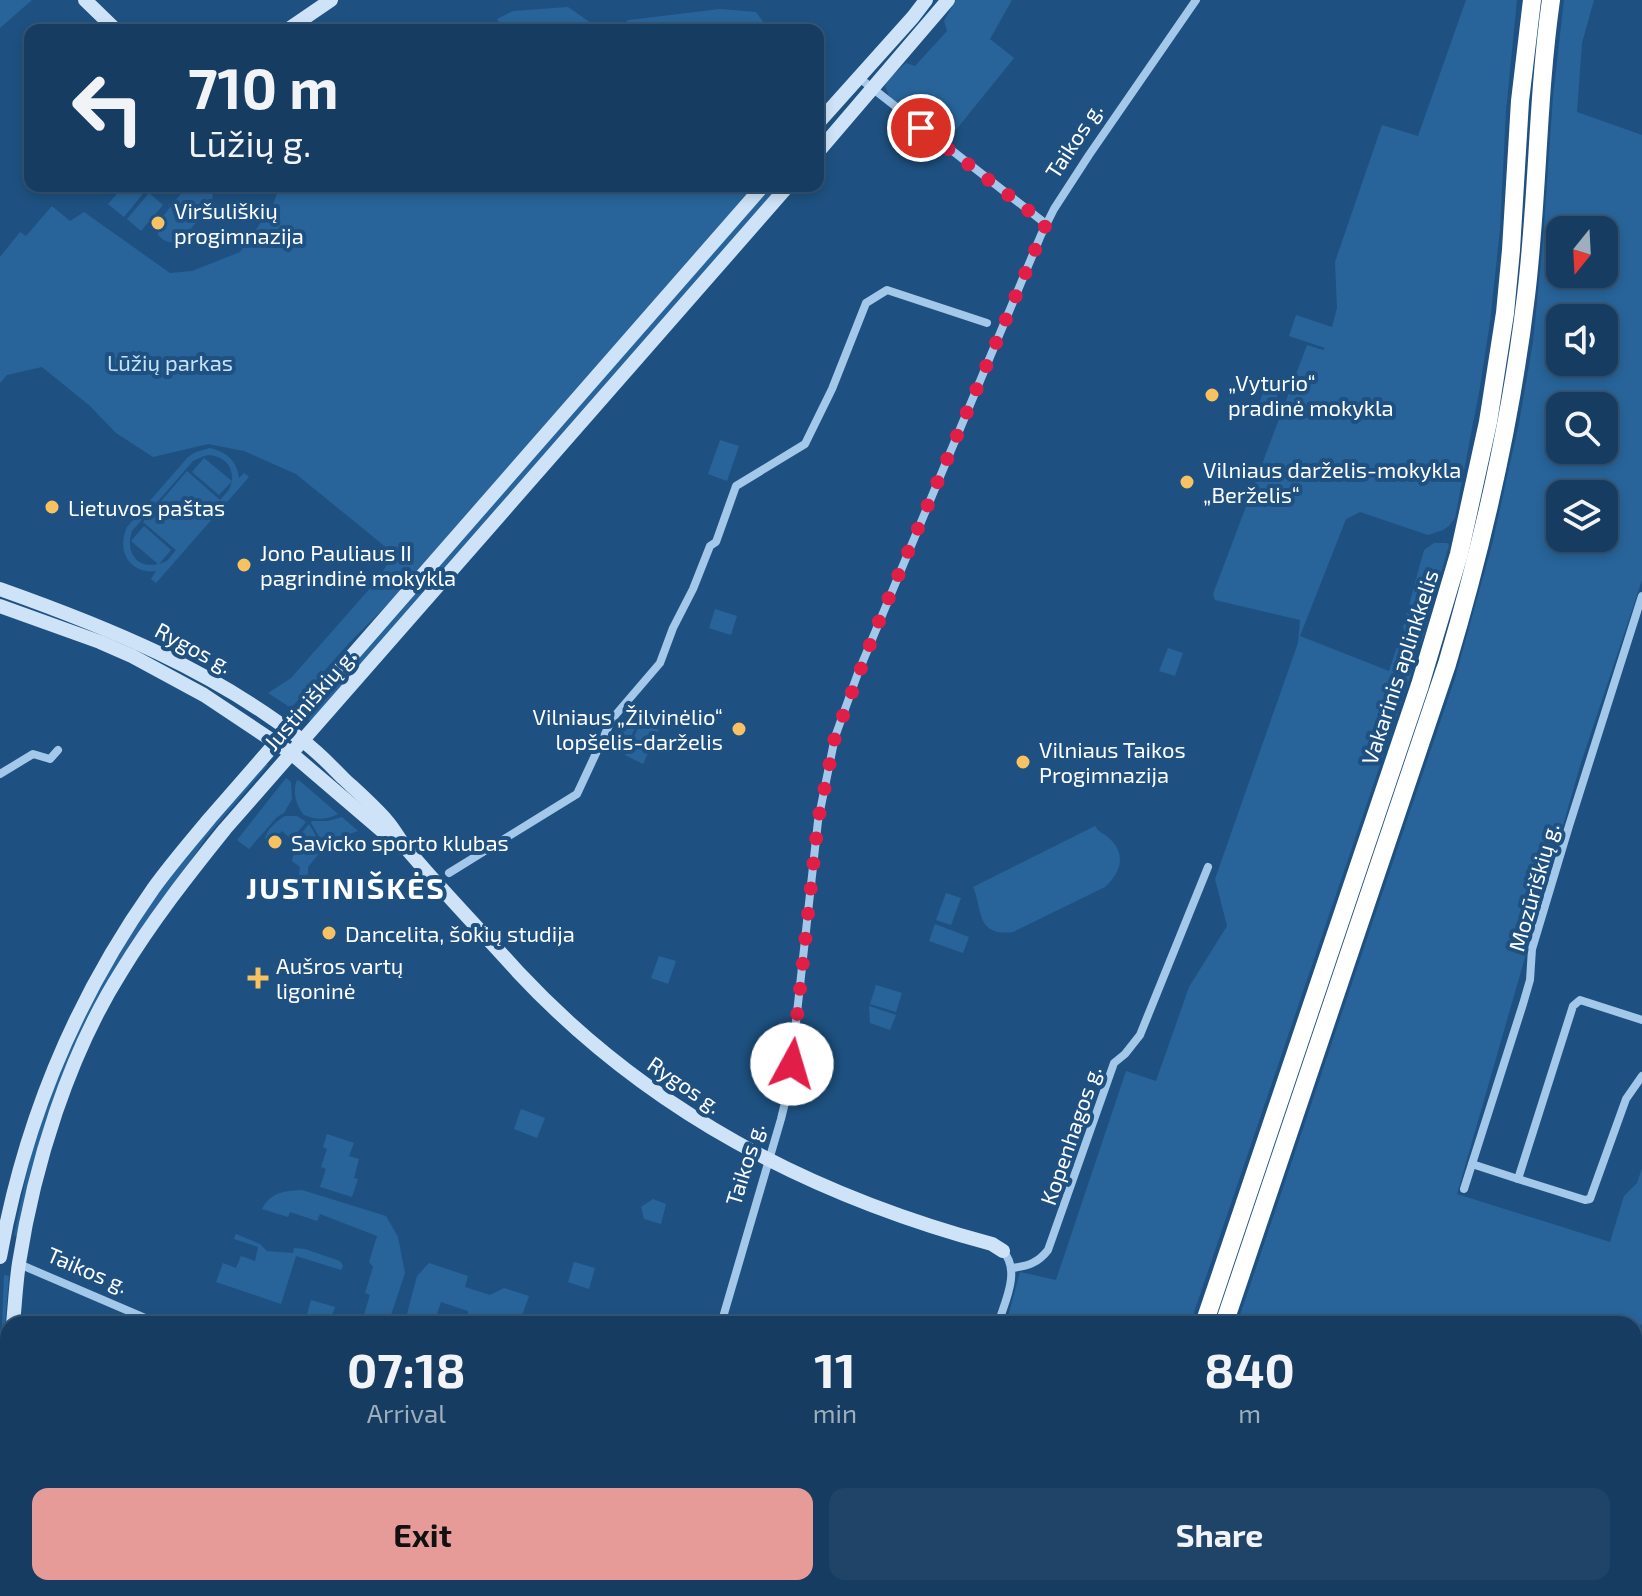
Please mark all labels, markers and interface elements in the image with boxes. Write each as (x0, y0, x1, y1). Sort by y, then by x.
text: 710 m (188, 53, 339, 120)
icon: left (56, 56, 160, 160)
pin (887, 94, 955, 162)
street label: Taikos g. (1039, 97, 1107, 183)
icon: arrive (899, 106, 943, 150)
text: Lūžių g. (188, 121, 311, 164)
place label: Viršuliškių progimnazija (174, 197, 304, 249)
marker: Viršuliškių progimnazija (149, 214, 167, 232)
north arrow (1546, 216, 1618, 288)
map controls (1546, 216, 1618, 552)
button: sound (1546, 304, 1618, 376)
park label: Lūžių parkas (107, 349, 233, 375)
place label: „Vyturio“ pradinė mokykla (1228, 369, 1394, 420)
marker: „Vyturio“ pradinė mokykla (1203, 386, 1221, 404)
button: search (1546, 392, 1618, 464)
place label: Vilniaus darželis-mokykla „Berželis“ (1203, 456, 1461, 507)
marker: Vilniaus darželis-mokykla „Berželis“ (1178, 473, 1196, 491)
button: layers (1546, 480, 1618, 552)
place label: Lietuvos paštas (68, 494, 225, 520)
marker: Lietuvos paštas (43, 498, 61, 516)
place label: Jono Pauliaus II pagrindinė mokykla (260, 539, 456, 590)
marker: Jono Pauliaus II pagrindinė mokykla (235, 556, 253, 574)
street label: Vakarinis aplinkkelis (1355, 566, 1443, 768)
street label: Rygos g. (151, 616, 237, 678)
street label: Justiniškių g. (258, 643, 360, 755)
place label: Vilniaus „Žilvinėlio“ lopšelis-darželis (533, 703, 723, 754)
marker: Vilniaus „Žilvinėlio“ lopšelis-darželis (730, 720, 748, 738)
place label: Vilniaus Taikos Progimnazija (1039, 736, 1186, 788)
marker: Vilniaus Taikos Progimnazija (1014, 753, 1032, 771)
street label: Mozūriškių g. (1502, 820, 1564, 954)
place label: Savicko sporto klubas (291, 829, 509, 855)
marker: Savicko sporto klubas (266, 833, 284, 851)
district label: JUSTINIŠKĖS (246, 869, 446, 905)
place label: Dancelita, šokių studija (345, 920, 575, 947)
marker: Dancelita, šokių studija (320, 924, 338, 942)
place label: Aušros vartų ligoninė (276, 952, 403, 1003)
marker: Aušros vartų ligoninė (247, 967, 269, 989)
position arrow (750, 1022, 834, 1106)
street label: Rygos g. (643, 1050, 727, 1118)
street label: Kopenhagos g. (1034, 1062, 1106, 1208)
street label: Taikos g. (719, 1120, 769, 1208)
street label: Taikos g. (44, 1240, 132, 1298)
text: 07:18 (347, 1340, 466, 1398)
text: 11 (814, 1340, 856, 1398)
text: 840 (1204, 1340, 1295, 1398)
text: Arrival (367, 1397, 446, 1428)
text: min (813, 1397, 857, 1428)
text: m (1238, 1397, 1261, 1428)
button: Exit (32, 1488, 813, 1580)
button: Share (829, 1488, 1610, 1580)

